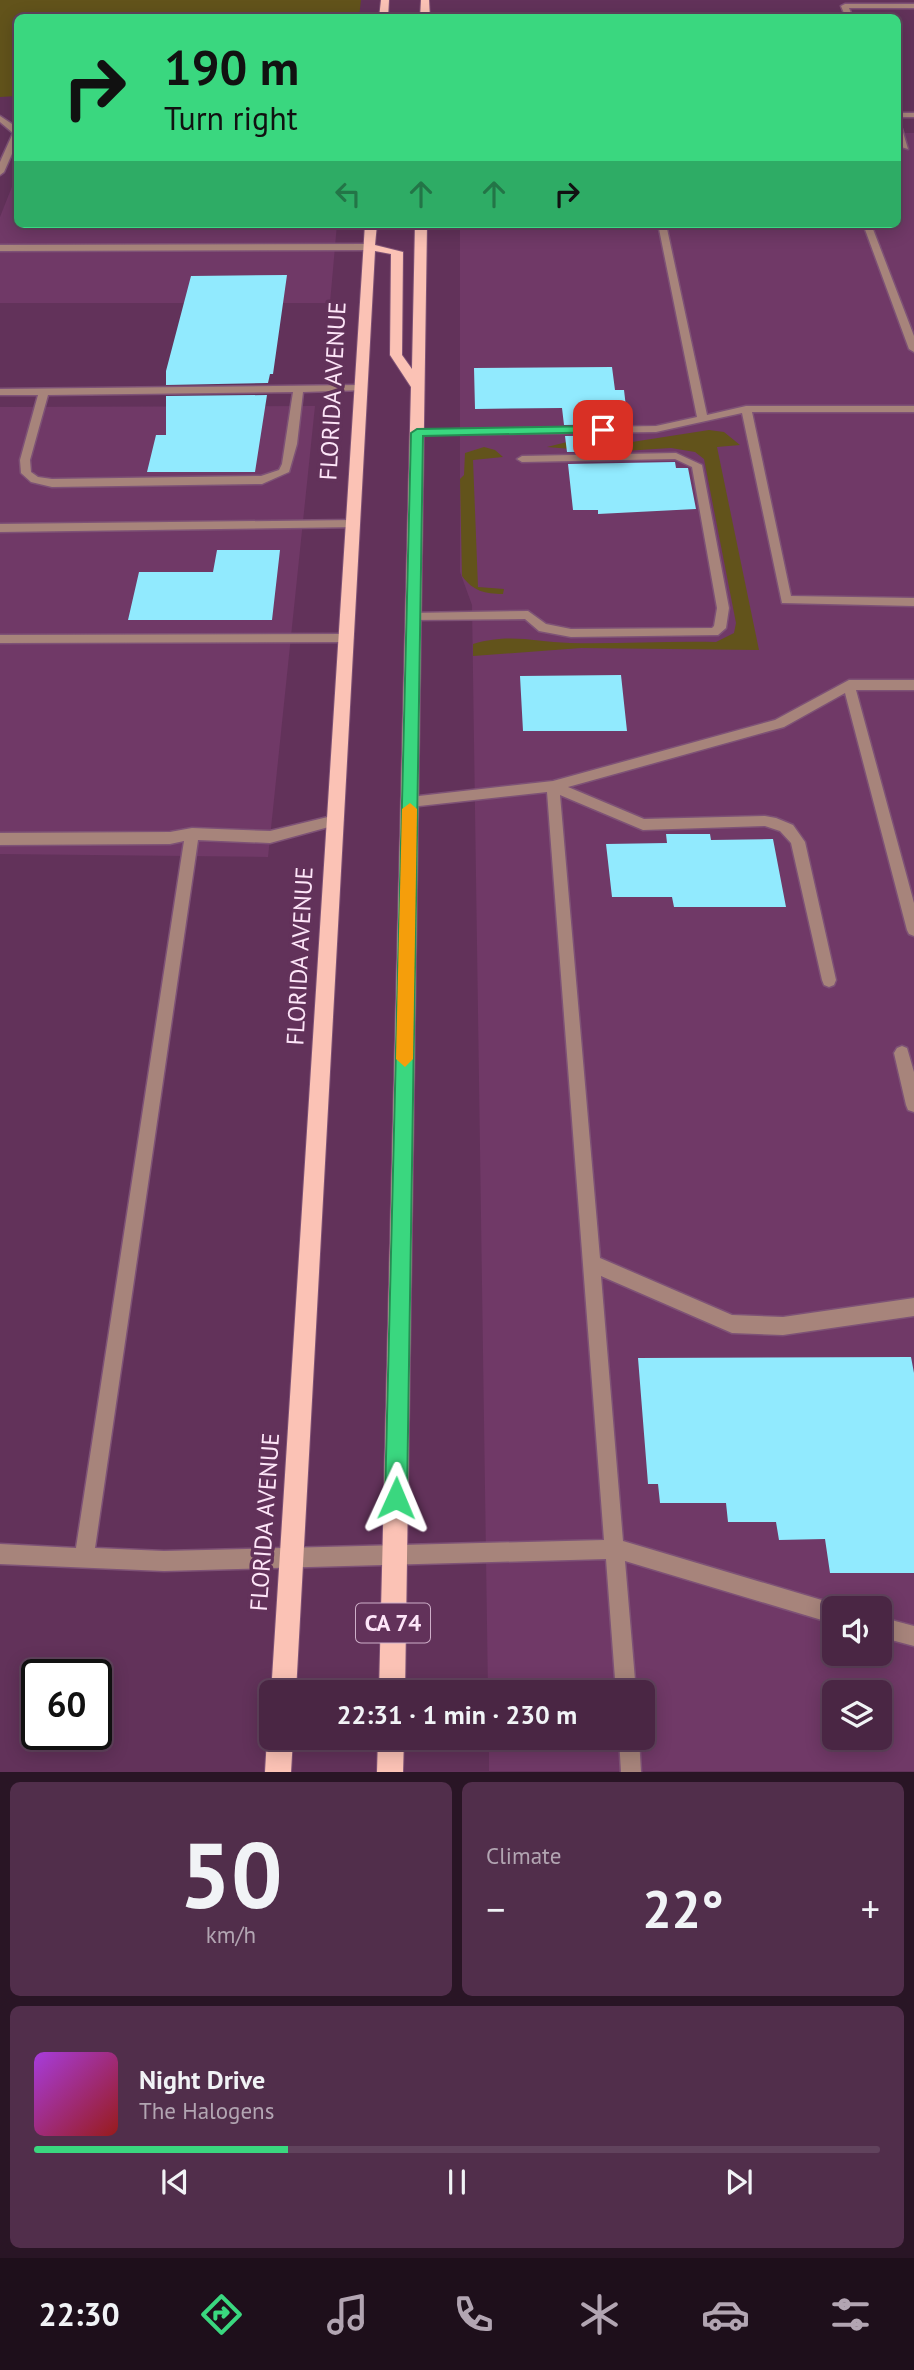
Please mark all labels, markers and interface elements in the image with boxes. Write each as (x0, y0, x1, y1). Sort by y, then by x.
text: 190 m (164, 35, 299, 99)
icon: right (49, 42, 140, 133)
text: Turn right (164, 97, 298, 139)
icon: left (329, 175, 367, 213)
icon: ahead (402, 175, 440, 213)
icon: ahead (475, 175, 513, 213)
icon: right (548, 175, 586, 213)
street label: FLORIDA AVENUE (312, 301, 353, 481)
pin (573, 400, 633, 460)
icon: arrive (584, 411, 622, 449)
street label: FLORIDA AVENUE (279, 866, 320, 1046)
street label: FLORIDA AVENUE (243, 1432, 286, 1612)
position arrow (359, 1461, 433, 1535)
map controls (822, 1596, 892, 1750)
button: sound (822, 1596, 892, 1666)
road number: CA 74 (356, 1604, 430, 1642)
speed limit sign: 60 (21, 1659, 112, 1750)
button: layers (822, 1680, 892, 1750)
text: 22:31 · 1 min · 230 m (337, 1698, 577, 1731)
text: 50 (179, 1815, 283, 1933)
text: Climate (486, 1841, 561, 1870)
text: 22° (642, 1875, 724, 1942)
text: − (486, 1884, 505, 1933)
text: + (861, 1884, 880, 1933)
text: km/h (206, 1920, 256, 1949)
text: Night Drive (139, 2063, 265, 2096)
text: The Halogens (139, 2096, 274, 2125)
icon: previous (156, 2163, 194, 2201)
icon: pause (438, 2163, 476, 2201)
icon: next (720, 2163, 758, 2201)
icon: directions (197, 2290, 246, 2339)
icon: music (323, 2290, 372, 2339)
icon: phone (449, 2290, 498, 2339)
icon: climate (575, 2290, 624, 2339)
icon: car (701, 2290, 750, 2339)
icon: filters (826, 2290, 875, 2339)
text: 22:30 (38, 2293, 120, 2335)

